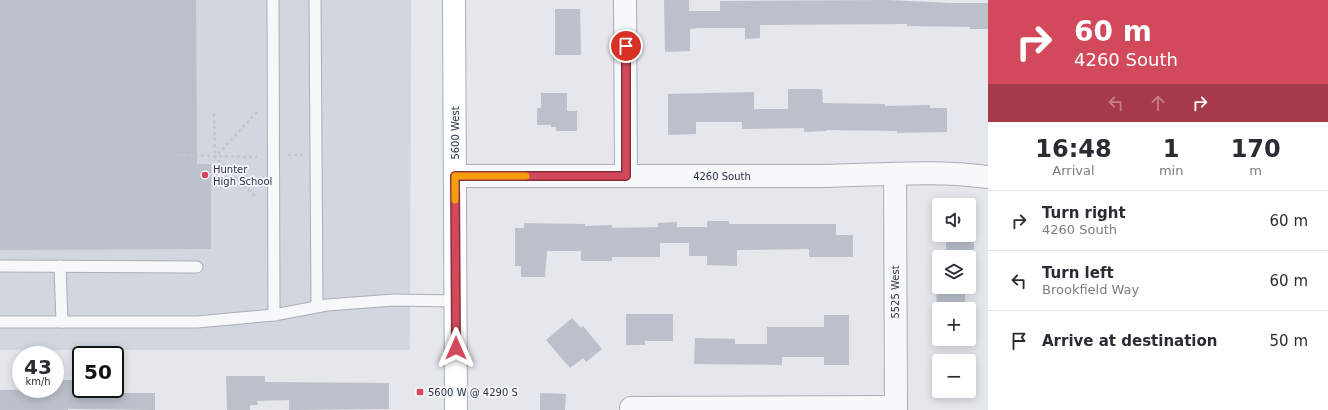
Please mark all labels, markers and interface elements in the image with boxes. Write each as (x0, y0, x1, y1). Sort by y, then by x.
text: 60 m (1074, 15, 1152, 48)
icon: right (1008, 16, 1060, 68)
pin (609, 29, 643, 63)
icon: arrive (615, 35, 637, 57)
text: 4260 South (1074, 49, 1178, 70)
icon: left (1105, 92, 1127, 114)
icon: ahead (1147, 92, 1169, 114)
icon: right (1189, 92, 1211, 114)
street label: 5600 West (450, 106, 461, 160)
text: 16:48 (1035, 135, 1112, 163)
text: 1 (1163, 135, 1179, 163)
text: 170 (1231, 135, 1281, 163)
text: Arrival (1052, 163, 1095, 178)
text: min (1159, 163, 1183, 178)
text: m (1249, 163, 1262, 178)
place label: Hunter High School (213, 164, 272, 187)
marker: Hunter High School (200, 170, 210, 180)
street label: 4260 South (693, 171, 751, 182)
map controls (932, 198, 976, 398)
button: sound (932, 198, 976, 242)
text: Turn right (1042, 204, 1126, 222)
icon: right (1008, 210, 1030, 232)
text: 60 m (1270, 212, 1308, 230)
text: 4260 South (1042, 222, 1117, 237)
button: layers (932, 250, 976, 294)
text: Turn left (1042, 264, 1114, 282)
street label: 5525 West (890, 265, 901, 319)
icon: left (1008, 270, 1030, 292)
text: 60 m (1270, 272, 1308, 290)
text: Brookfield Way (1042, 282, 1139, 297)
button: + (932, 302, 976, 346)
position arrow (435, 327, 477, 369)
icon: arrive (1008, 330, 1030, 352)
text: Arrive at destination (1042, 332, 1217, 350)
text: 50 m (1270, 332, 1308, 350)
speed limit sign: 50 (72, 346, 124, 398)
button: − (932, 354, 976, 398)
text: 43 (24, 355, 52, 379)
text: km/h (25, 376, 51, 387)
marker: 5600 W @ 4290 S (415, 387, 425, 397)
place label: 5600 W @ 4290 S (428, 387, 518, 398)

